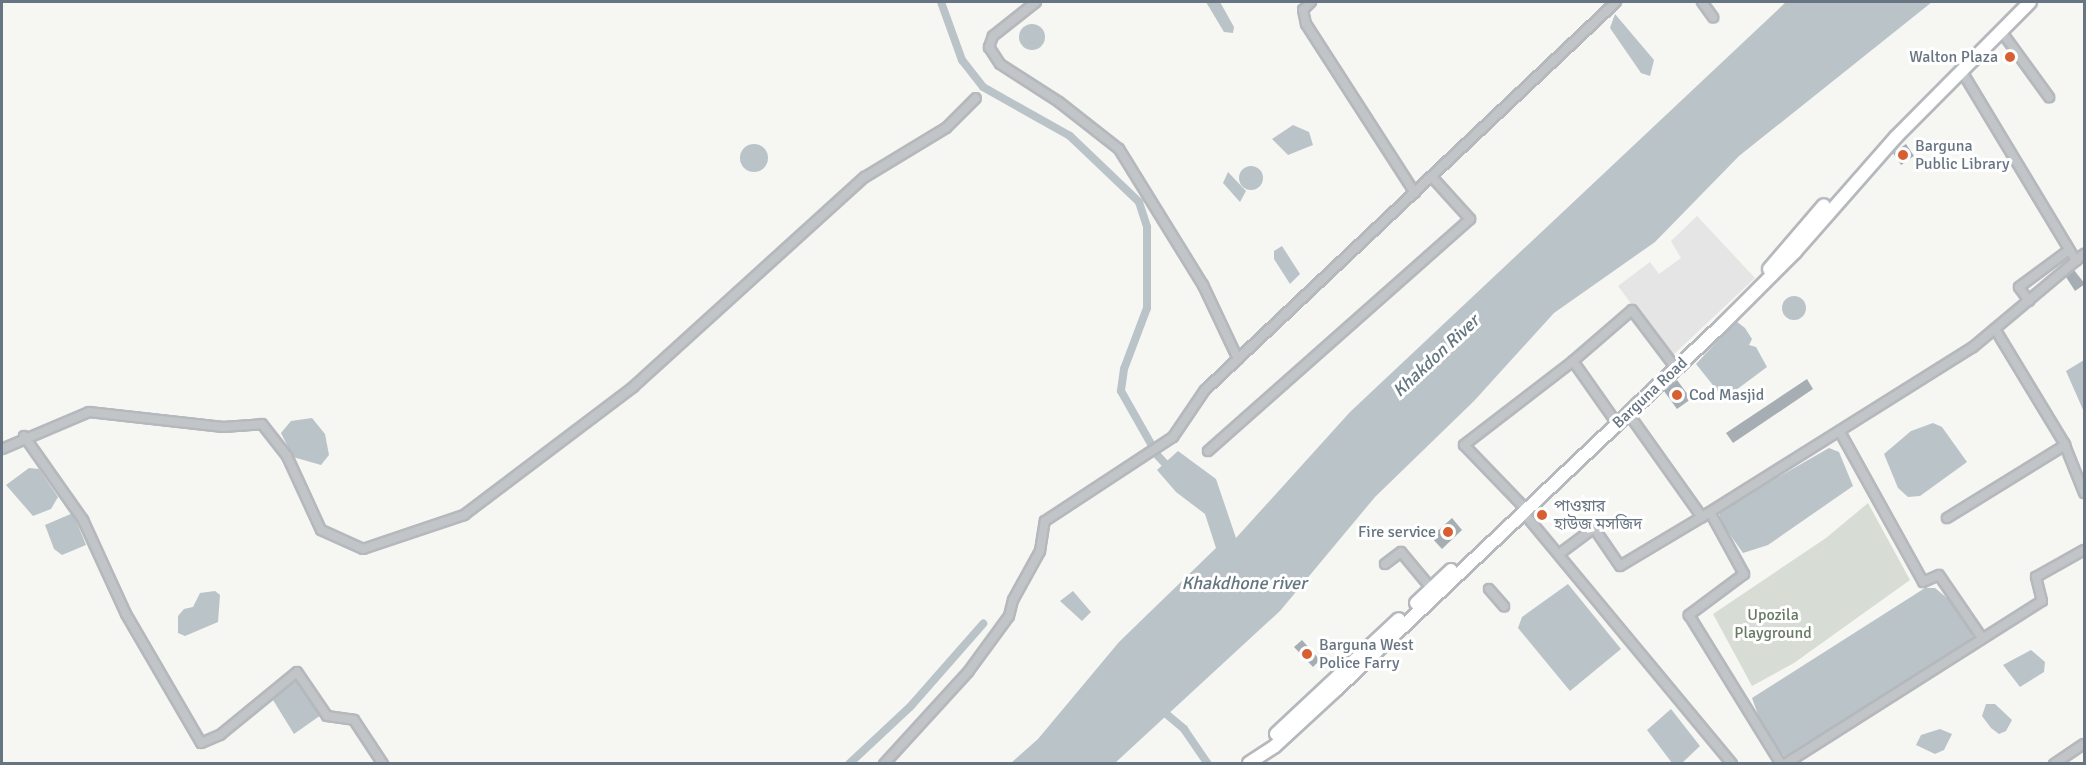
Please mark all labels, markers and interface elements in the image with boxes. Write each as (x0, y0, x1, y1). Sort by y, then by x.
place label: Walton Plaza (1909, 47, 1998, 67)
marker: Walton Plaza (2003, 50, 2017, 64)
place label: Barguna Public Library (1915, 136, 2010, 174)
marker: Barguna Public Library (1896, 148, 1910, 162)
water label: Khakdon River (1388, 311, 1484, 401)
street label: Barguna Road (1609, 353, 1691, 433)
place label: Cod Masjid (1689, 385, 1764, 405)
marker: Cod Masjid (1670, 388, 1684, 402)
place label: পাওয়ার হাউজ মসজিদ (1554, 496, 1642, 534)
marker: পাওয়ার হাউজ মসজিদ (1535, 508, 1549, 522)
place label: Fire service (1358, 522, 1436, 542)
marker: Fire service (1441, 525, 1455, 539)
water label: Khakdhone river (1181, 572, 1307, 594)
park label: Upozila Playground (1734, 605, 1812, 643)
place label: Barguna West Police Farry (1319, 635, 1414, 673)
marker: Barguna West Police Farry (1300, 647, 1314, 661)

